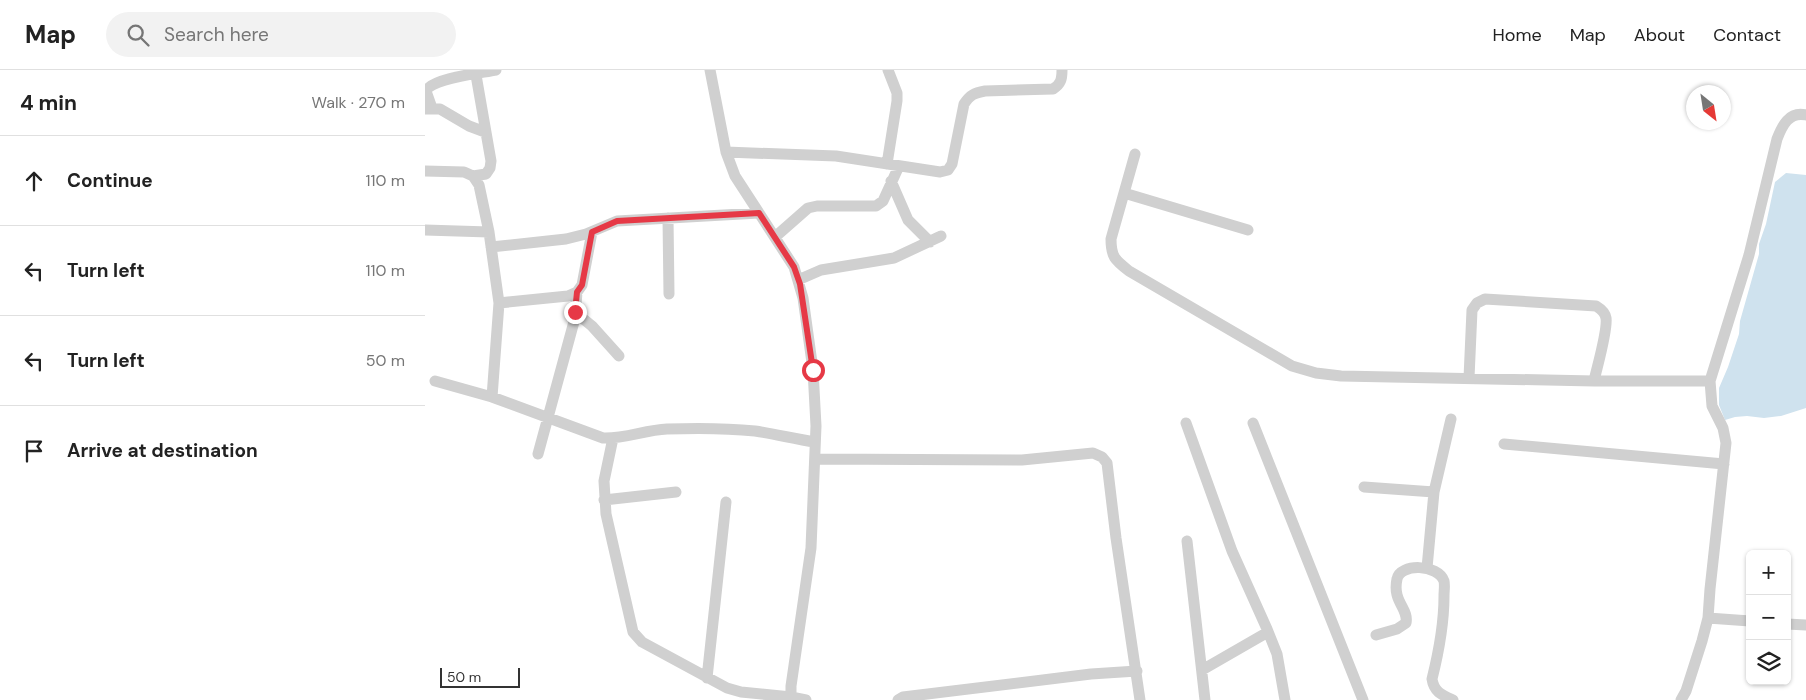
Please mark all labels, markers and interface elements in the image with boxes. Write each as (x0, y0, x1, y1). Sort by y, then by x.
search box (106, 12, 456, 57)
text: Map (25, 19, 76, 50)
icon: search (124, 21, 152, 49)
text: Search here (164, 22, 269, 47)
text: Home (1492, 23, 1542, 47)
text: Map (1570, 23, 1606, 47)
text: About (1634, 23, 1685, 47)
text: Contact (1713, 23, 1781, 47)
north arrow (1686, 85, 1731, 130)
text: 4 min (20, 89, 77, 117)
text: Walk · 270 m (312, 92, 405, 113)
icon: ahead (20, 167, 48, 195)
text: Continue (67, 168, 153, 193)
text: 110 m (366, 170, 405, 191)
icon: left (20, 257, 48, 285)
text: Turn left (67, 258, 145, 283)
text: 110 m (366, 260, 405, 281)
route end (564, 301, 587, 324)
icon: left (20, 347, 48, 375)
text: Turn left (67, 348, 145, 373)
text: 50 m (366, 350, 405, 371)
route start (802, 359, 825, 382)
icon: arrive (20, 437, 48, 465)
text: Arrive at destination (67, 438, 258, 463)
map controls (1746, 550, 1791, 685)
button: + (1746, 550, 1791, 595)
button: − (1746, 595, 1791, 640)
button: layers (1746, 640, 1791, 685)
scale bar (440, 665, 520, 688)
text: 50 m (447, 668, 481, 686)

